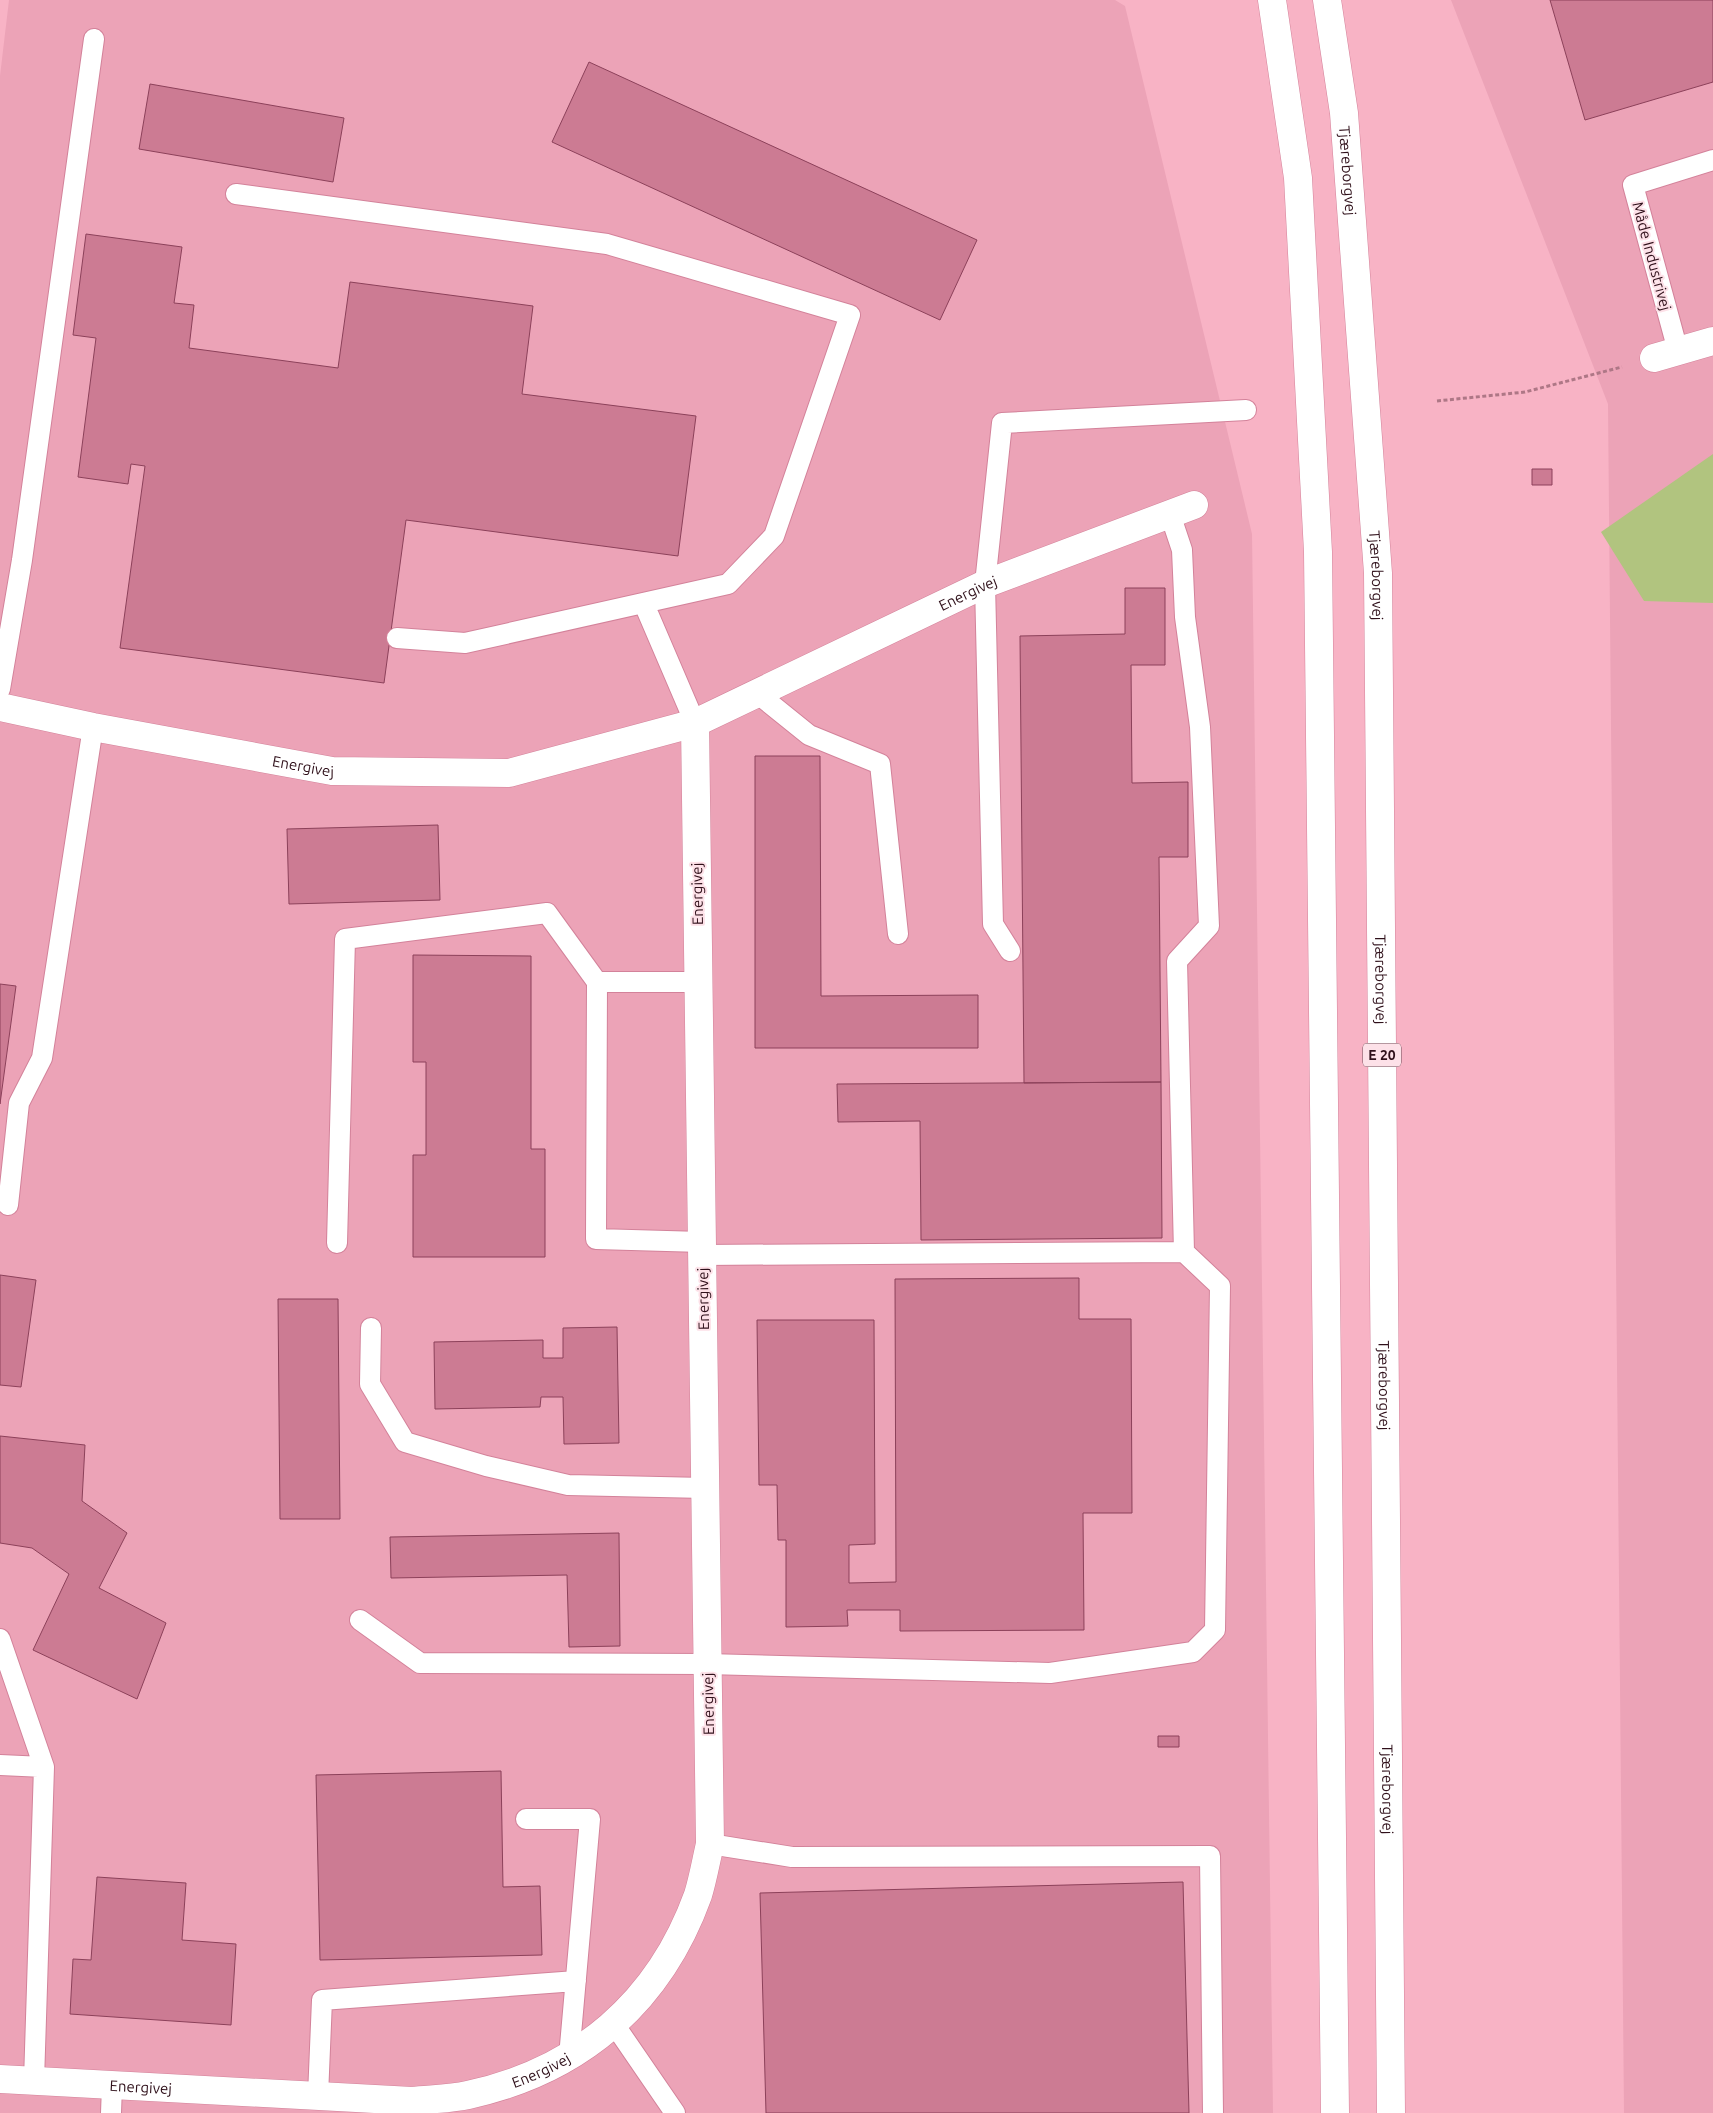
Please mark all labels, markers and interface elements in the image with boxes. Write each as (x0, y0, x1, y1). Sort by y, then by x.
street label: Tjæreborgvej (1336, 125, 1360, 216)
street label: Måde Industrivej (1629, 200, 1675, 312)
street label: Tjæreborgvej (1366, 530, 1387, 620)
street label: Energivej (936, 572, 999, 614)
street label: Energivej (271, 752, 334, 780)
street label: Energivej (688, 863, 706, 925)
street label: Tjæreborgvej (1373, 934, 1390, 1024)
road number: E 20 (1363, 1044, 1401, 1066)
street label: Energivej (694, 1268, 712, 1330)
street label: Tjæreborgvej (1376, 1340, 1394, 1430)
street label: Energivej (699, 1673, 717, 1735)
street label: Tjæreborgvej (1379, 1744, 1397, 1834)
street label: Energivej (509, 2049, 573, 2091)
street label: Energivej (109, 2076, 172, 2097)

